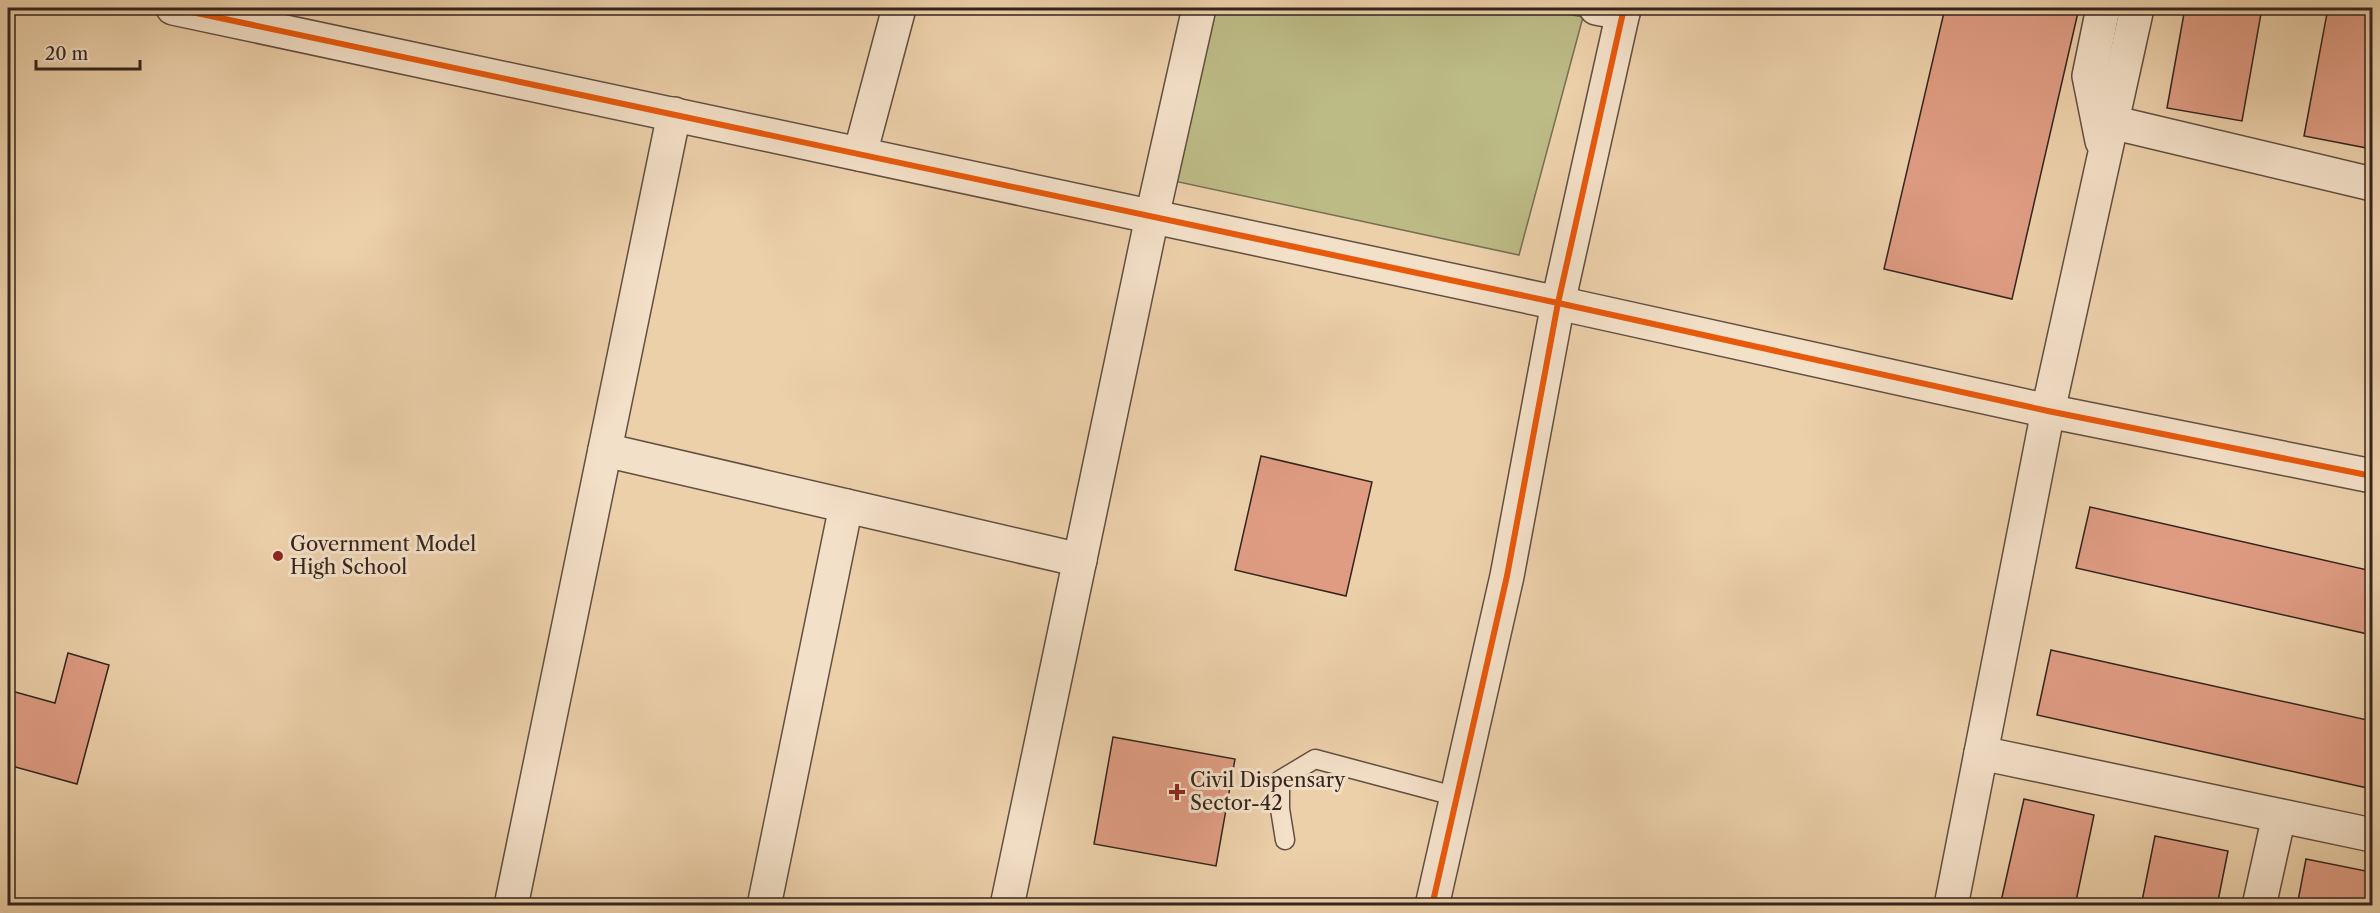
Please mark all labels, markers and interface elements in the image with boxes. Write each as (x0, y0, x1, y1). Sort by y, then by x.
scale bar (36, 33, 140, 71)
text: 20 m (45, 43, 89, 65)
place label: Government Model High School (290, 532, 476, 579)
marker: Government Model High School (271, 549, 285, 563)
place label: Civil Dispensary Sector-42 (1190, 768, 1346, 815)
marker: Civil Dispensary Sector-42 (1168, 783, 1186, 801)

